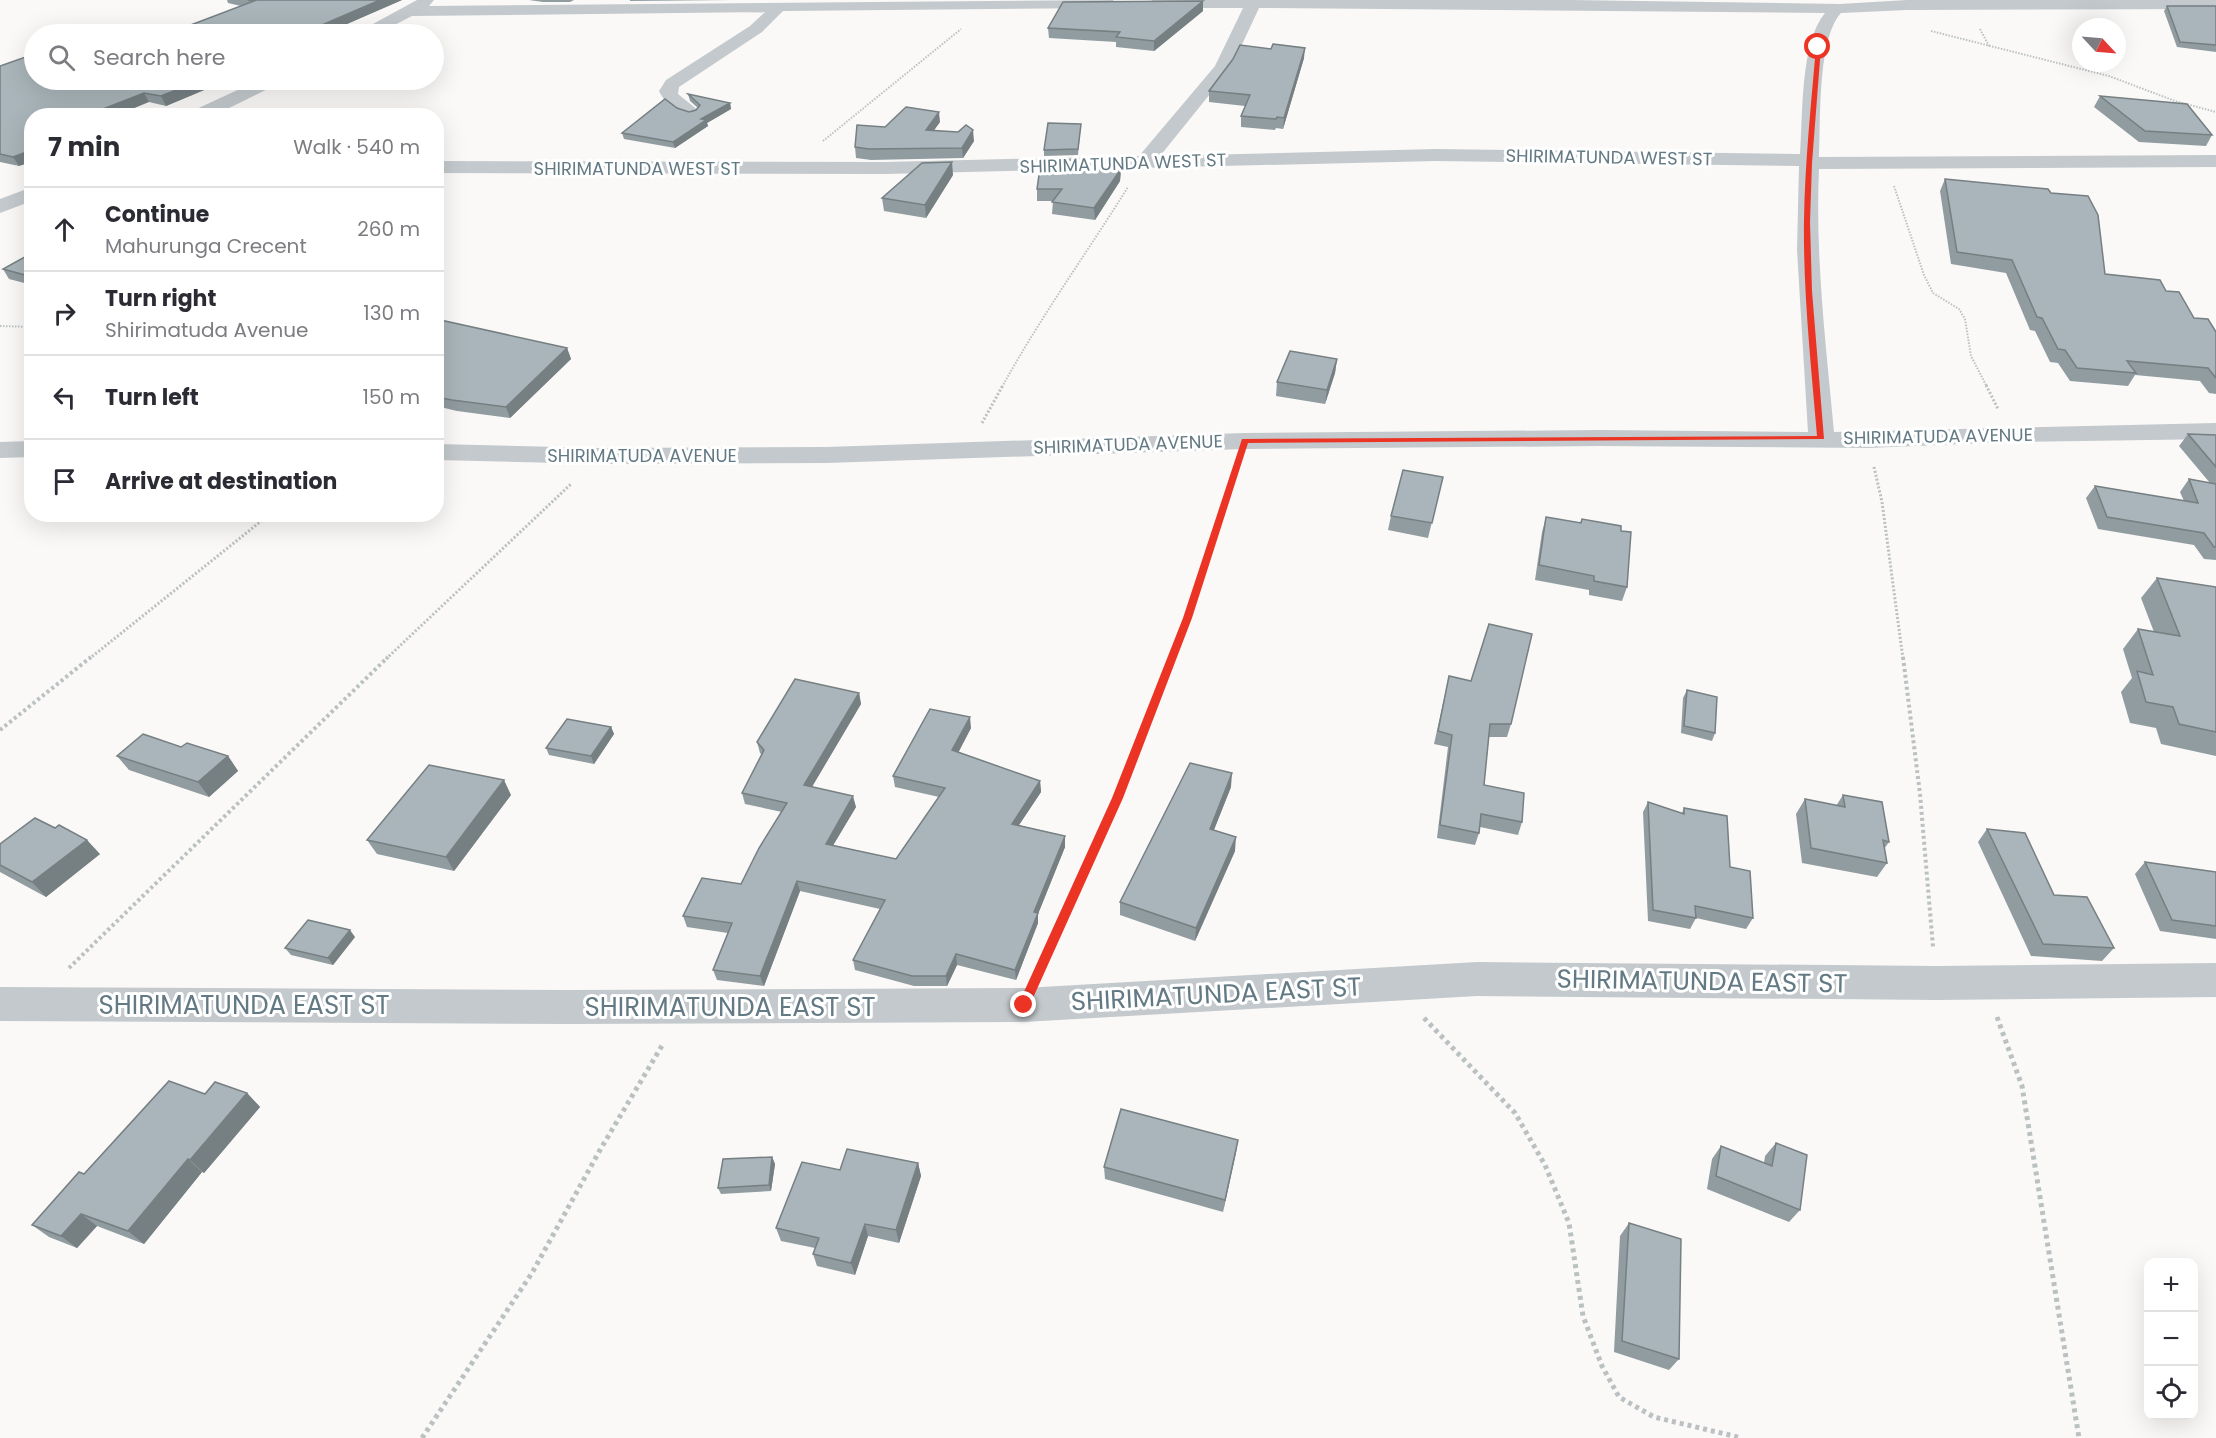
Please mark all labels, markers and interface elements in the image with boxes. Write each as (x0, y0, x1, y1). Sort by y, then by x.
north arrow (2072, 18, 2126, 72)
search box (24, 24, 444, 90)
route start (1804, 33, 1830, 59)
icon: search (45, 41, 78, 74)
text: Search here (93, 42, 226, 73)
text: 7 min (48, 129, 120, 165)
text: Walk · 540 m (293, 133, 420, 161)
street label: SHIRIMATUNDA WEST ST (1505, 143, 1713, 171)
street label: SHIRIMATUNDA WEST ST (1019, 147, 1227, 179)
street label: SHIRIMATUNDA WEST ST (534, 156, 741, 181)
text: Continue (105, 199, 209, 230)
icon: ahead (48, 213, 81, 246)
text: 260 m (357, 215, 420, 243)
text: Mahurunga Crecent (105, 232, 307, 260)
text: Turn right (105, 283, 216, 314)
icon: right (48, 297, 81, 330)
text: 130 m (363, 299, 420, 327)
text: Shirimatuda Avenue (105, 316, 309, 344)
icon: left (48, 381, 81, 414)
text: Turn left (105, 382, 199, 413)
text: 150 m (363, 383, 420, 411)
street label: SHIRIMATUDA AVENUE (1843, 422, 2033, 450)
street label: SHIRIMATUDA AVENUE (1033, 428, 1223, 460)
street label: SHIRIMATUDA AVENUE (547, 443, 737, 468)
icon: arrive (48, 465, 81, 498)
text: Arrive at destination (105, 466, 337, 497)
street label: SHIRIMATUNDA EAST ST (1556, 960, 1848, 1002)
street label: SHIRIMATUNDA EAST ST (1070, 968, 1362, 1020)
street label: SHIRIMATUNDA EAST ST (99, 987, 389, 1023)
street label: SHIRIMATUNDA EAST ST (585, 989, 875, 1025)
route end (1010, 991, 1036, 1017)
map controls (2144, 1258, 2198, 1420)
button: + (2144, 1258, 2198, 1312)
button: − (2144, 1312, 2198, 1366)
button: locate (2144, 1366, 2198, 1420)

